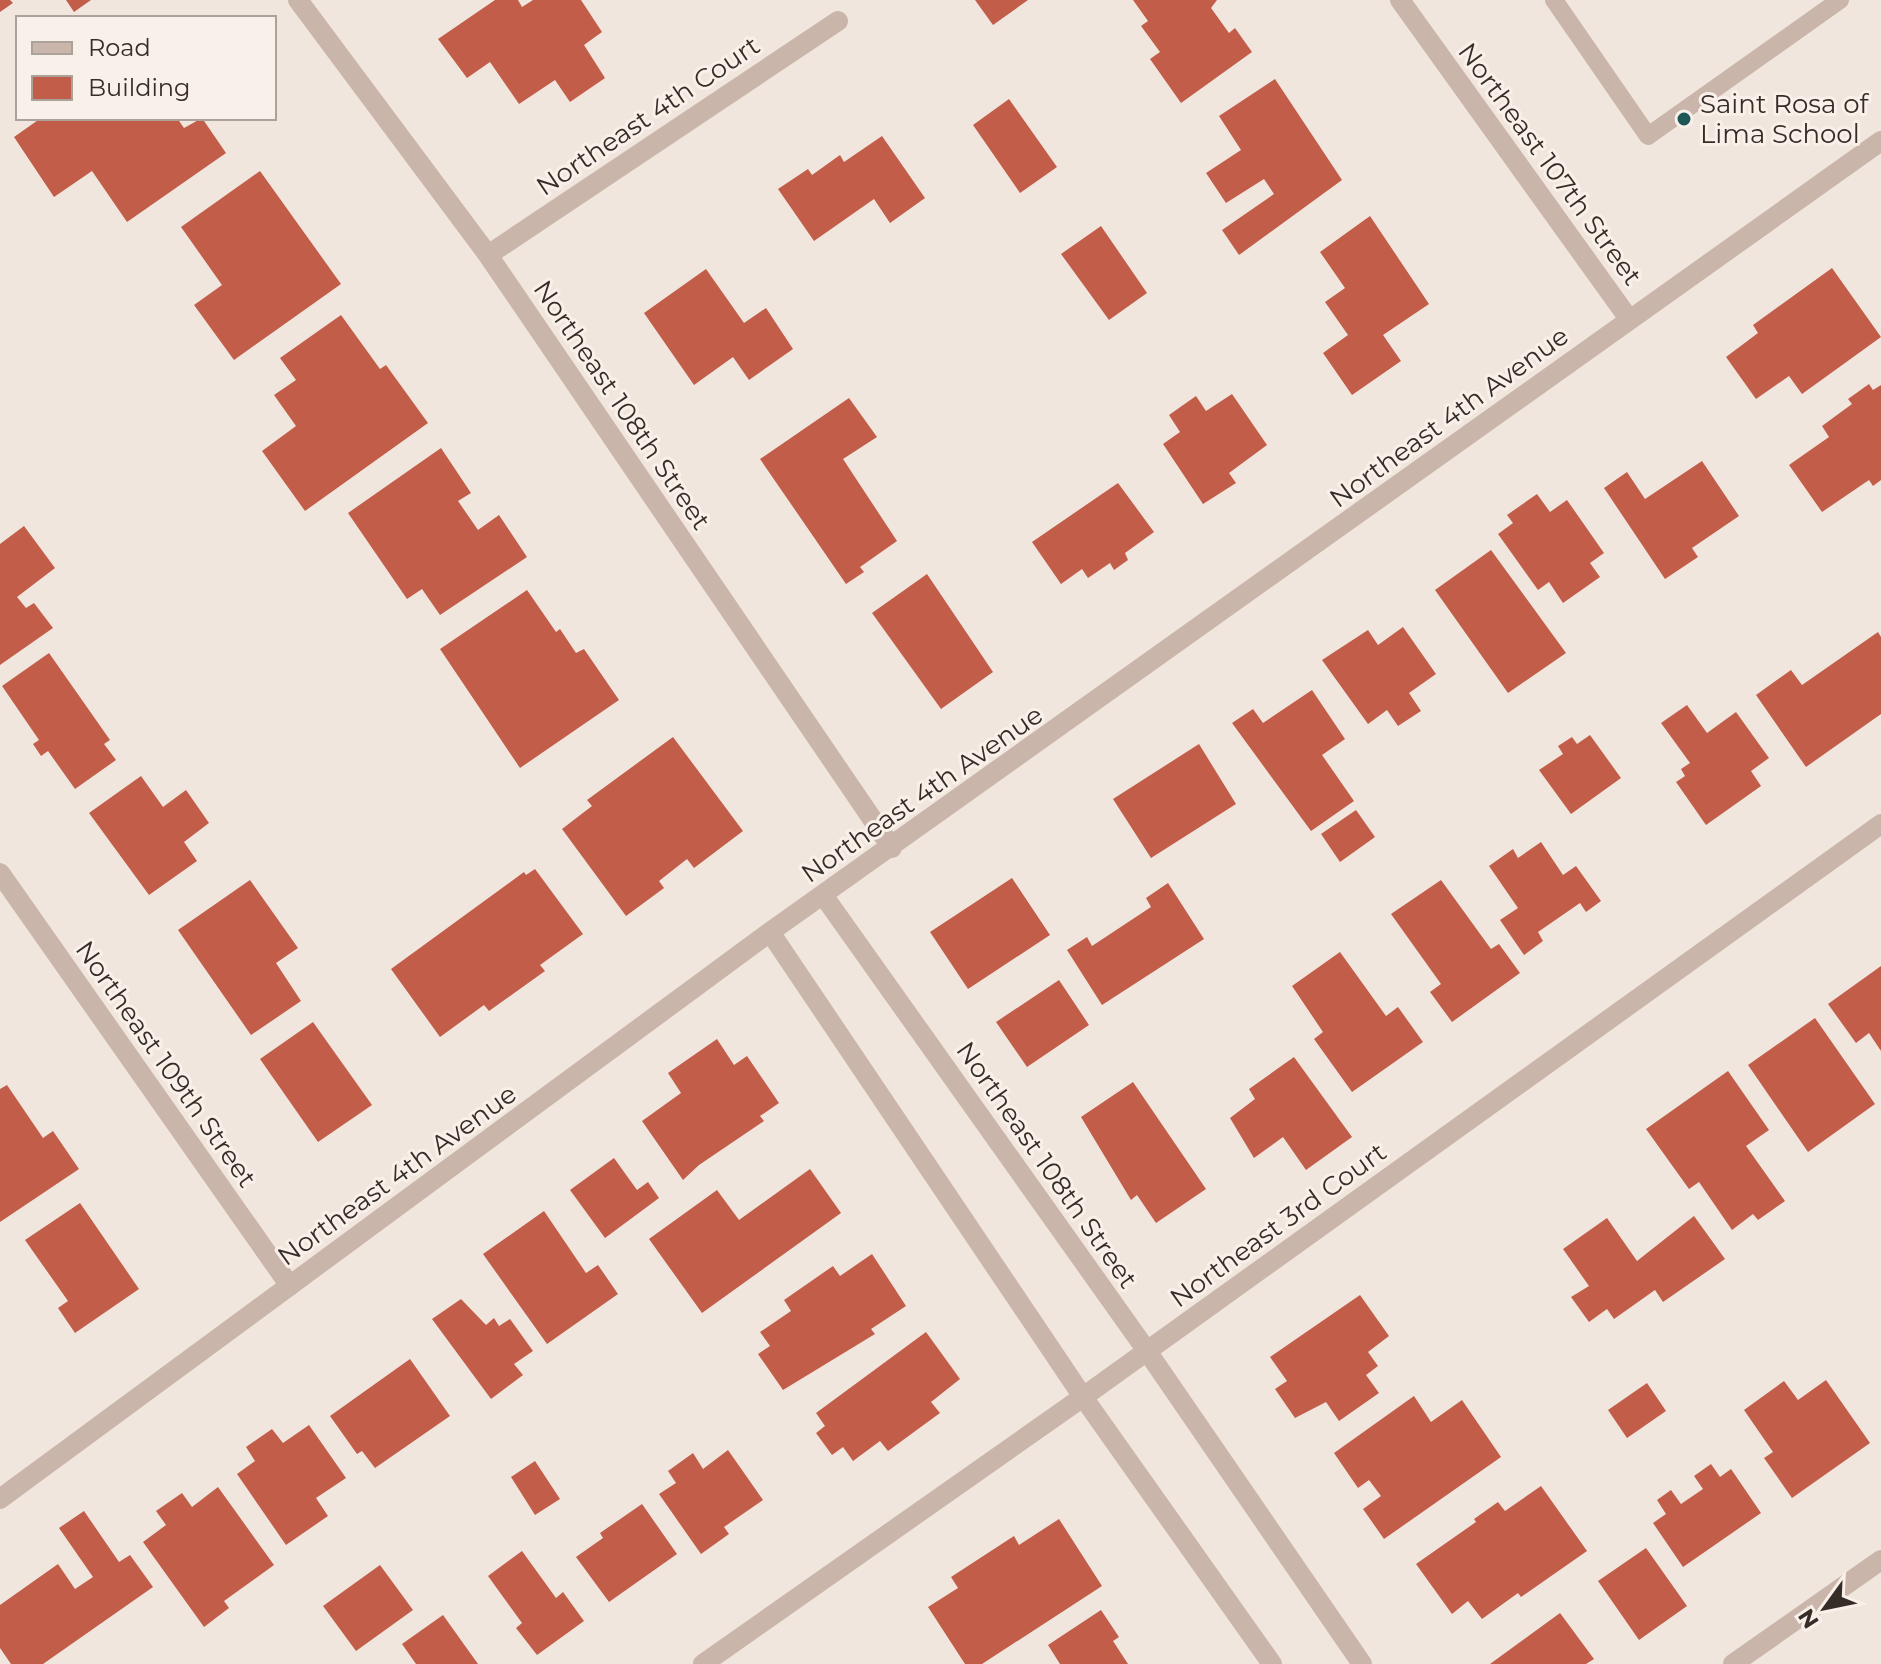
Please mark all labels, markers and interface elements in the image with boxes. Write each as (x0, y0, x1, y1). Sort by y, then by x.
legend (16, 16, 276, 120)
street label: Northeast 4th Court (530, 29, 766, 203)
text: Road (88, 33, 151, 62)
street label: Northeast 107th Street (1451, 36, 1649, 292)
text: Building (88, 73, 191, 102)
place label: Saint Rosa of Lima School (1700, 88, 1870, 150)
marker: Saint Rosa of Lima School (1675, 110, 1693, 128)
street label: Northeast 108th Street (527, 274, 717, 536)
street label: Northeast 4th Avenue (1323, 320, 1575, 514)
street label: Northeast 4th Avenue (795, 698, 1049, 890)
street label: Northeast 109th Street (69, 935, 263, 1193)
street label: Northeast 108th Street (950, 1035, 1144, 1295)
street label: Northeast 4th Avenue (271, 1078, 523, 1272)
street label: Northeast 3rd Court (1164, 1136, 1392, 1314)
north arrow (1785, 1568, 1865, 1648)
text: N (1792, 1604, 1825, 1633)

